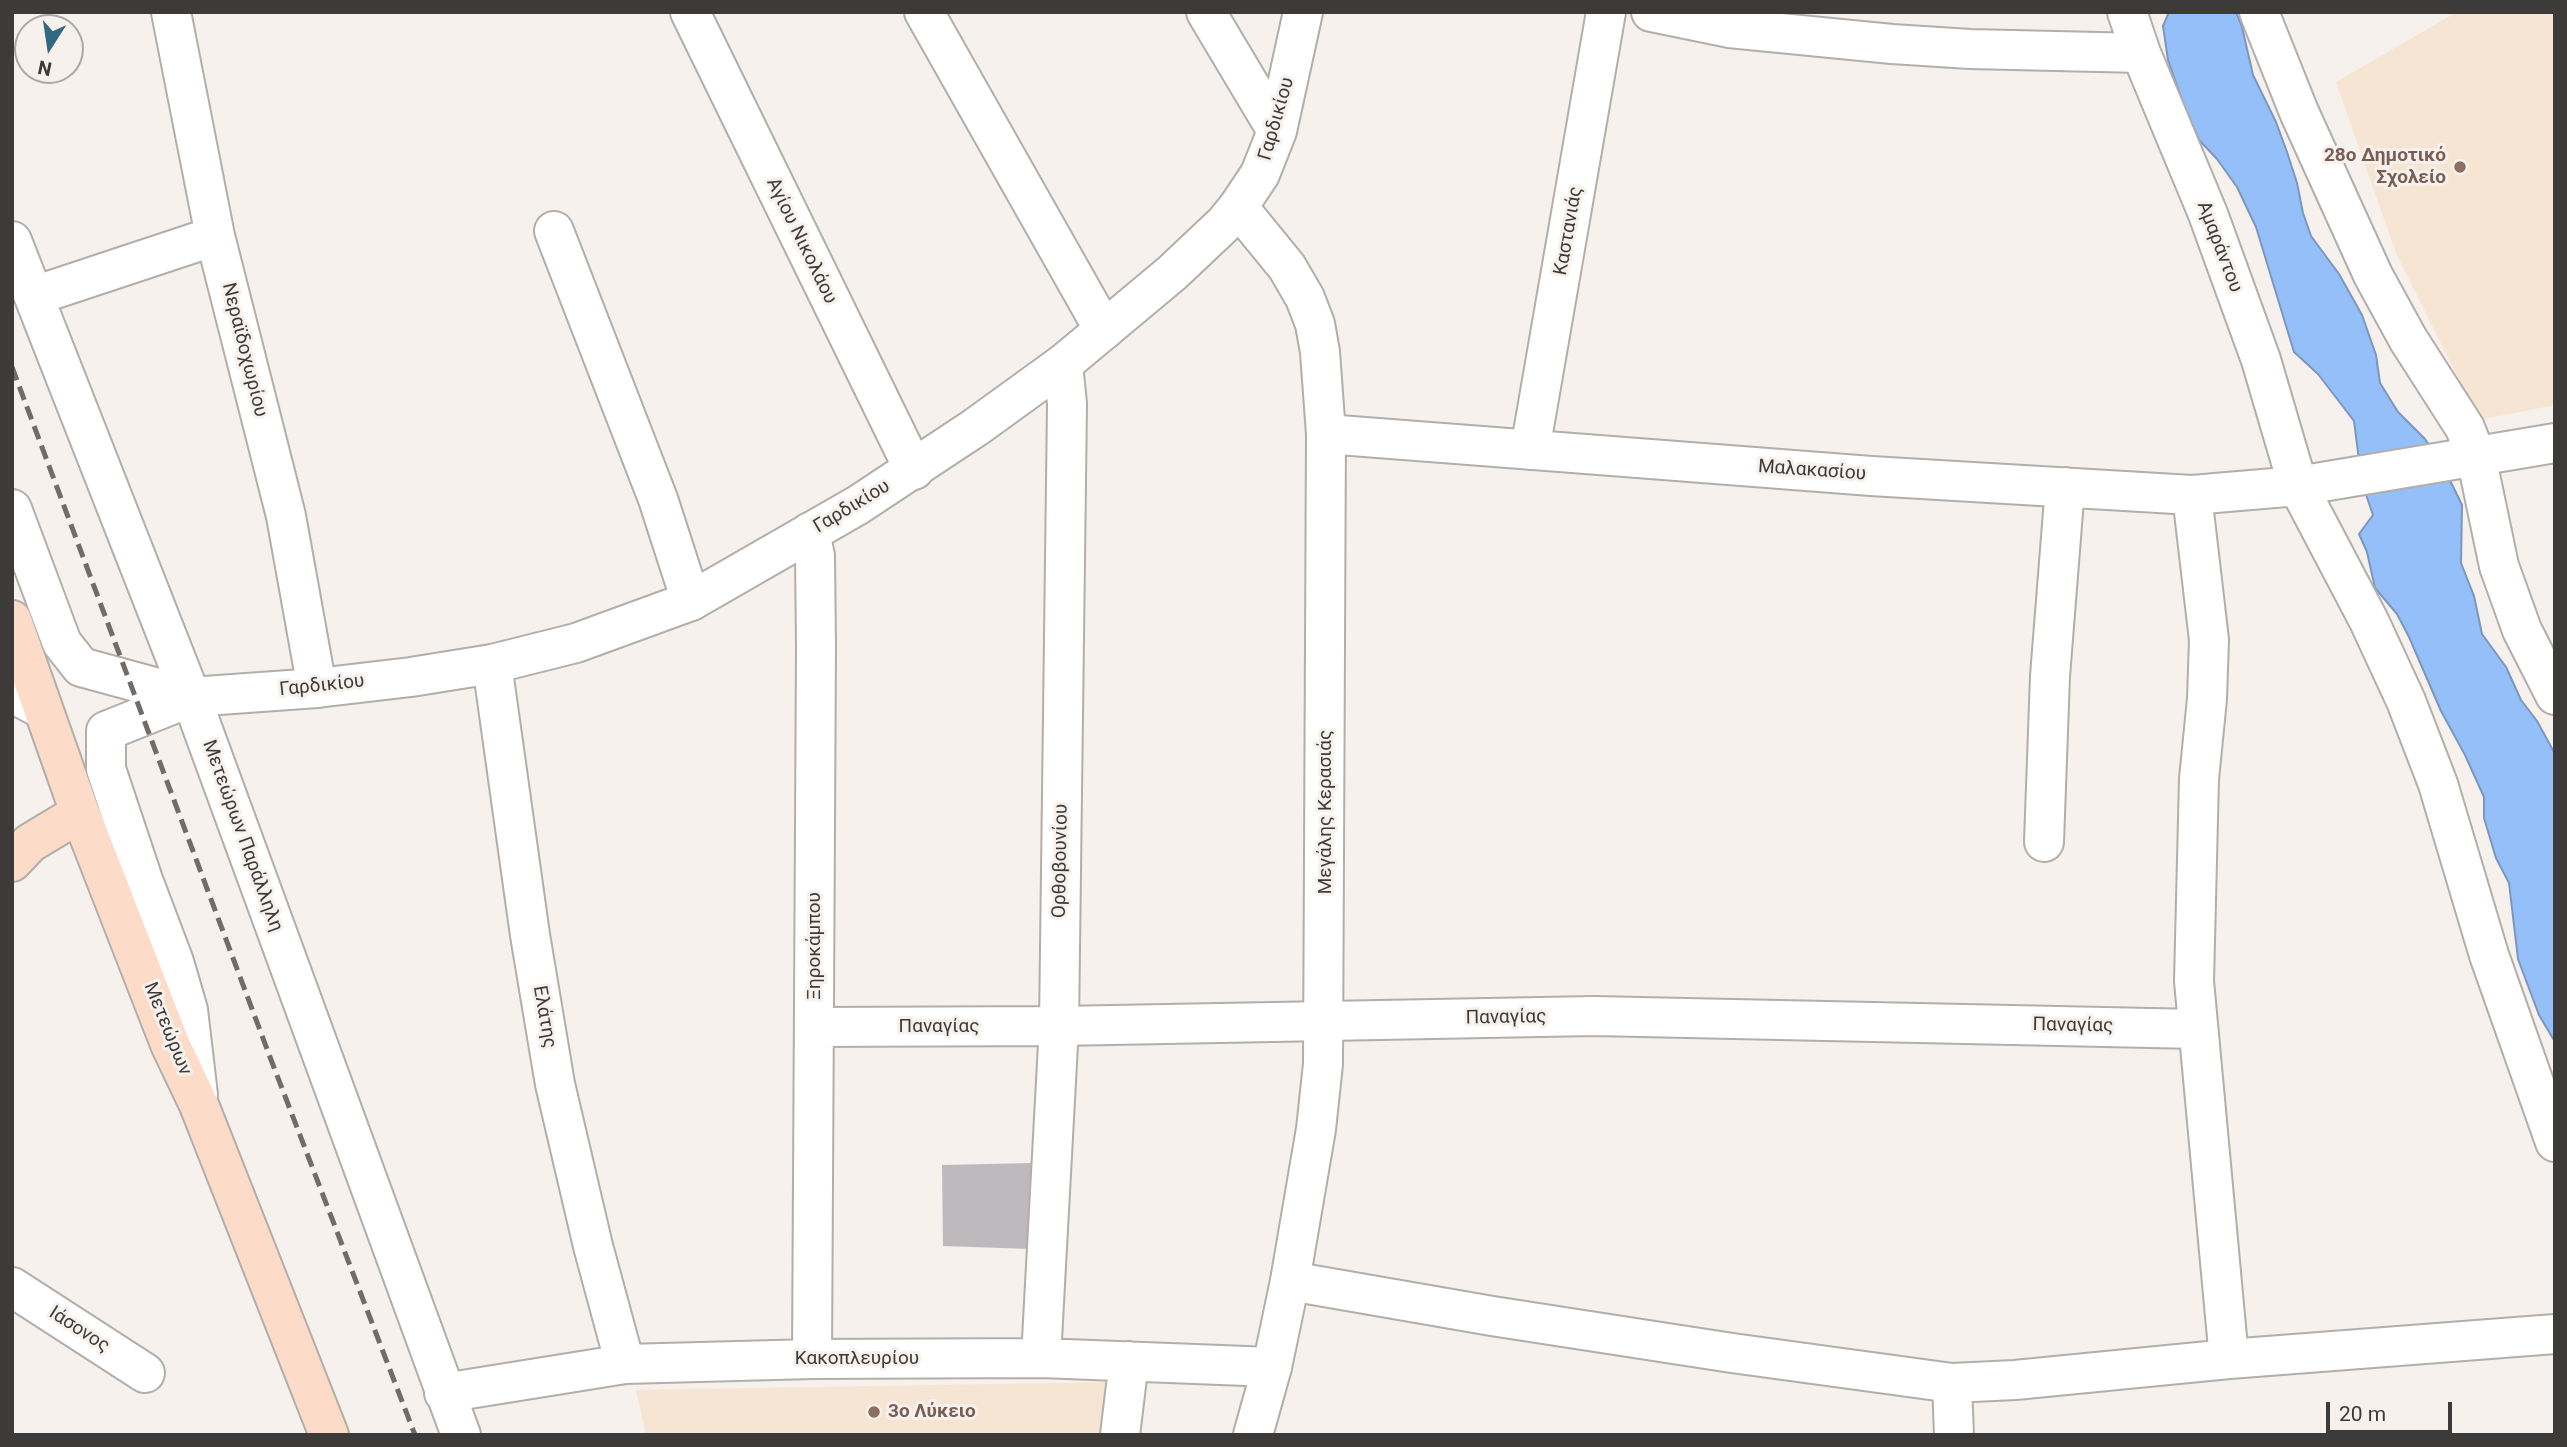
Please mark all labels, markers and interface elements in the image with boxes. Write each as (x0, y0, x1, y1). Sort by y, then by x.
north arrow (14, 14, 84, 84)
text: N (36, 55, 54, 81)
street label: Γαρδικίου (1254, 75, 1300, 163)
place label: 28ο Δημοτικό Σχολείο (2324, 145, 2446, 189)
marker: 28ο Δημοτικό Σχολείο (2452, 159, 2468, 175)
street label: Αγίου Νικολάου (761, 174, 841, 308)
street label: Καστανιάς (1550, 185, 1588, 277)
street label: Αμαράντου (2191, 198, 2247, 296)
street label: Νεραϊδοχωρίου (216, 281, 272, 419)
street label: Μαλακασίου (1757, 456, 1867, 486)
street label: Γαρδικίου (810, 475, 894, 539)
street label: Γαρδικίου (278, 670, 366, 702)
street label: Μεγάλης Κερασιάς (1315, 730, 1337, 894)
street label: Μετεώρων Παράλληλη (197, 737, 287, 935)
street label: Ορθοβουνίου (1049, 804, 1073, 918)
street label: Ξηροκάμπου (804, 892, 826, 1000)
street label: Μετεώρων (138, 979, 196, 1079)
street label: Ελάτης (527, 984, 561, 1050)
street label: Παναγίας (1465, 1006, 1547, 1030)
street label: Παναγίας (2032, 1014, 2114, 1038)
street label: Παναγίας (899, 1016, 979, 1038)
street label: Ιάσονος (44, 1302, 114, 1358)
street label: Κακοπλευρίου (795, 1348, 919, 1370)
scale bar (2329, 1388, 2455, 1432)
place label: 3ο Λύκειο (888, 1401, 976, 1423)
text: 20 m (2339, 1402, 2386, 1426)
marker: 3ο Λύκειο (866, 1404, 882, 1420)

